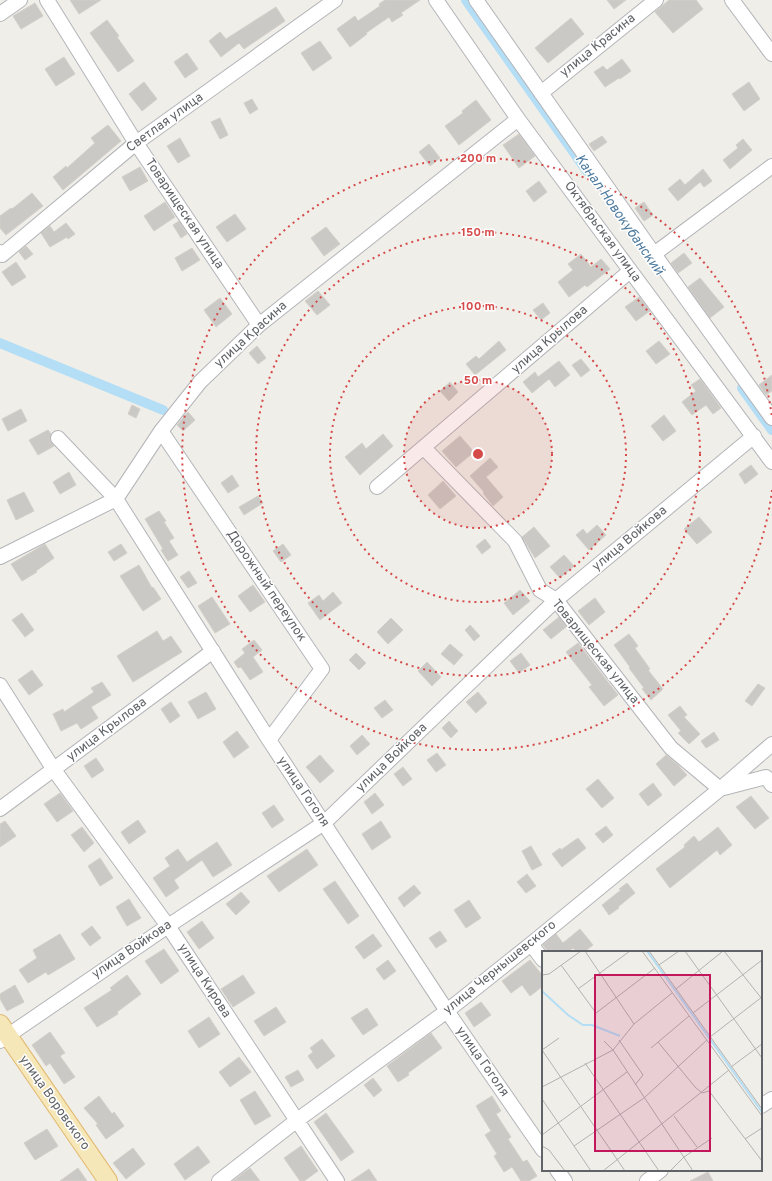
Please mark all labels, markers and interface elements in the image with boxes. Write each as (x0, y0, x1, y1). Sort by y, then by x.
street label: улица Красина (557, 11, 639, 81)
street label: Светлая улица (123, 90, 207, 156)
text: 200 m (460, 151, 496, 167)
water label: Канал Новокубанский (571, 151, 668, 280)
street label: Товарищеская улица (141, 156, 227, 272)
street label: Октябрьская улица (560, 179, 644, 285)
text: 150 m (461, 225, 495, 241)
street label: улица Красина (211, 298, 291, 372)
text: 100 m (461, 299, 495, 315)
street label: улица Крылова (508, 302, 592, 378)
text: 50 m (464, 373, 492, 389)
centre of rings (471, 447, 485, 461)
street label: улица Войкова (589, 503, 671, 575)
street label: Дорожный переулок (223, 527, 309, 645)
street label: Товарищеская улица (548, 596, 642, 708)
street label: улица Крылова (64, 695, 150, 765)
street label: улица Войкова (353, 720, 431, 796)
street label: улица Гоголя (273, 753, 333, 831)
street label: улица Войкова (89, 917, 175, 983)
street label: улица Чернышевского (440, 918, 560, 1018)
street label: улица Кирова (174, 941, 234, 1021)
inset map (542, 951, 762, 1171)
street label: улица Гоголя (452, 1024, 512, 1100)
street label: улица Воровского (15, 1052, 93, 1154)

